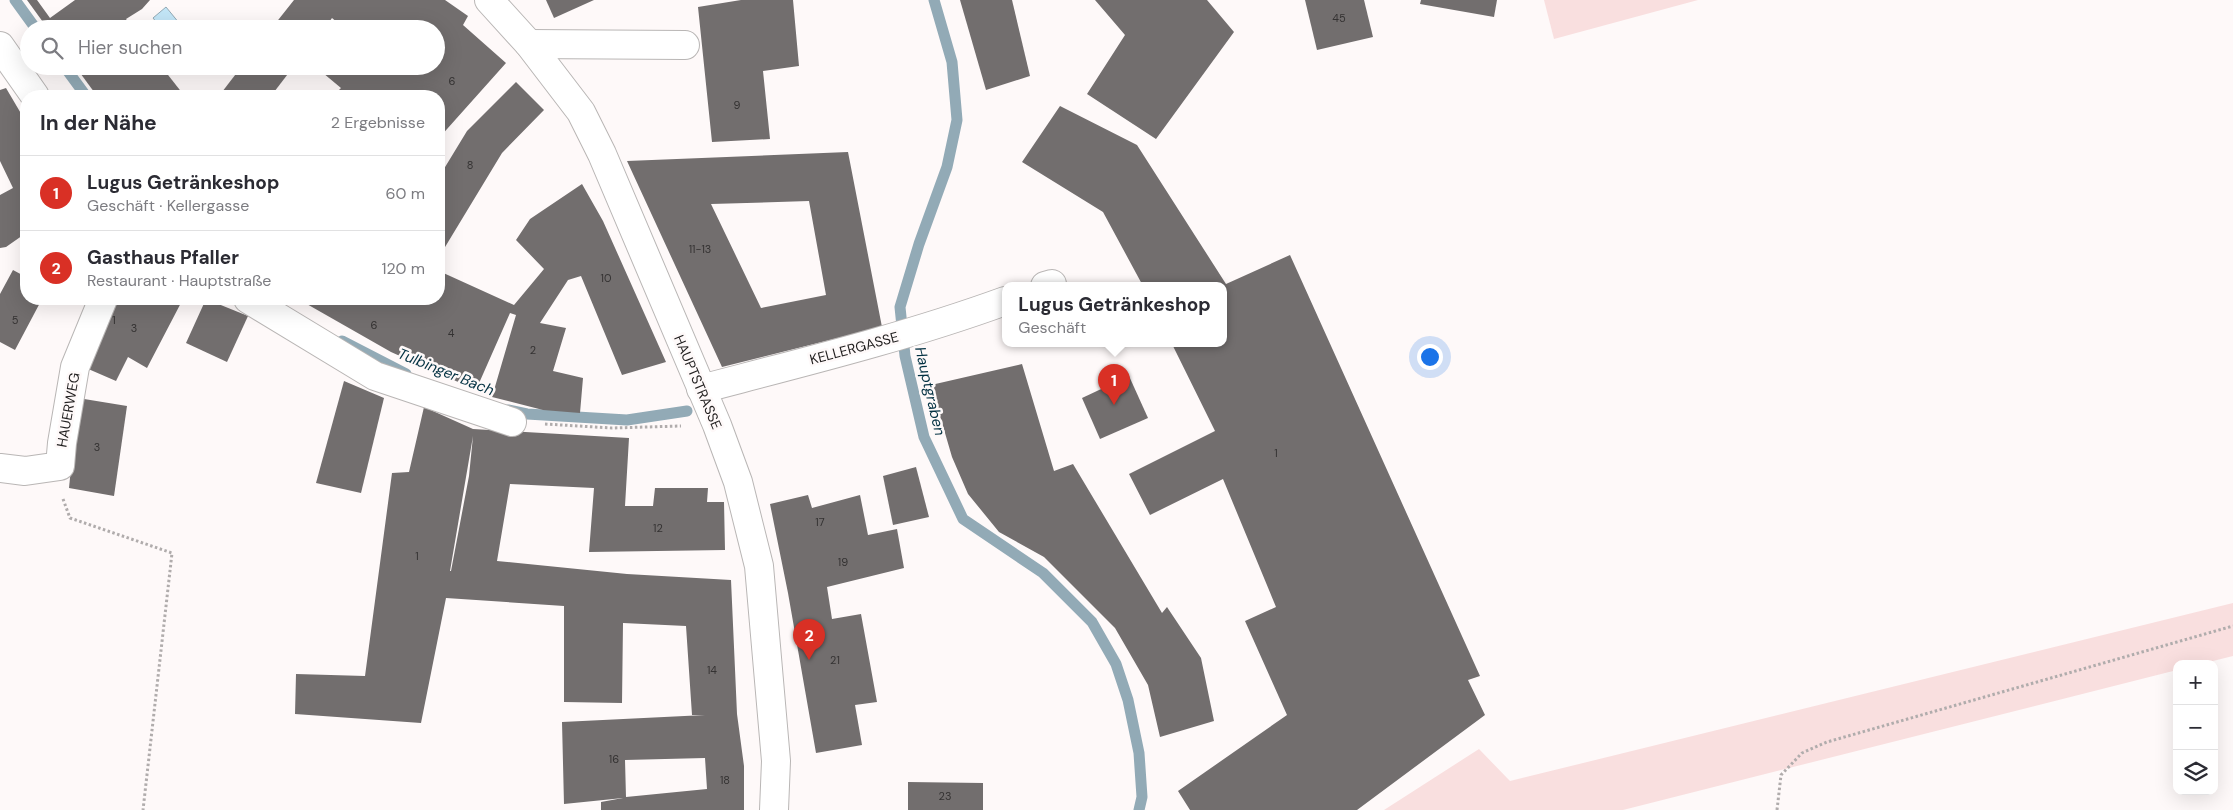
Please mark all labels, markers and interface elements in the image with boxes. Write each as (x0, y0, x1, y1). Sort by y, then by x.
house number: 45 (1332, 11, 1346, 25)
search box (20, 20, 445, 75)
icon: search (38, 34, 66, 62)
text: Hier suchen (78, 35, 182, 60)
house number: 6 (449, 74, 456, 88)
house number: 9 (734, 98, 741, 112)
text: In der Nähe (40, 109, 157, 137)
text: 2 Ergebnisse (331, 112, 425, 133)
house number: 8 (467, 158, 473, 172)
text: Lugus Getränkeshop (87, 170, 279, 195)
text: 1 (53, 183, 59, 204)
text: 60 m (385, 183, 425, 204)
text: Geschäft · Kellergasse (87, 195, 249, 216)
house number: 11-13 (689, 242, 711, 256)
text: Gasthaus Pfaller (87, 245, 239, 270)
text: 2 (51, 258, 61, 279)
text: 120 m (381, 258, 425, 279)
text: Restaurant · Hauptstraße (87, 270, 271, 291)
house number: 10 (601, 271, 611, 285)
popup (1002, 282, 1227, 347)
text: Lugus Getränkeshop (1018, 292, 1211, 317)
house number: 5 (12, 313, 19, 327)
house number: 1 (112, 313, 116, 327)
text: Geschäft (1018, 317, 1086, 338)
house number: 6 (371, 318, 378, 332)
house number: 3 (131, 321, 137, 335)
house number: 4 (448, 326, 455, 340)
street label: KELLERGASSE (808, 327, 900, 368)
street label: HAUPTSTRASSE (670, 332, 726, 432)
house number: 2 (530, 343, 536, 357)
water label: Tulbinger Bach (395, 344, 497, 401)
your location (1417, 344, 1443, 370)
water label: Hauptgraben (910, 345, 950, 438)
pin: 1 (1098, 364, 1130, 405)
street label: HAUERWEG (53, 371, 83, 449)
house number: 3 (94, 440, 100, 454)
house number: 1 (1274, 446, 1278, 460)
house number: 17 (815, 515, 825, 529)
house number: 12 (653, 521, 663, 535)
house number: 1 (415, 549, 419, 563)
house number: 19 (838, 555, 848, 569)
pin: 2 (793, 619, 825, 660)
house number: 21 (830, 653, 840, 667)
map controls (2173, 660, 2218, 795)
button: + (2173, 660, 2218, 705)
house number: 14 (707, 663, 717, 677)
button: − (2173, 705, 2218, 750)
button: layers (2173, 750, 2218, 795)
house number: 16 (609, 752, 619, 766)
house number: 18 (720, 773, 730, 787)
house number: 23 (939, 789, 951, 803)

